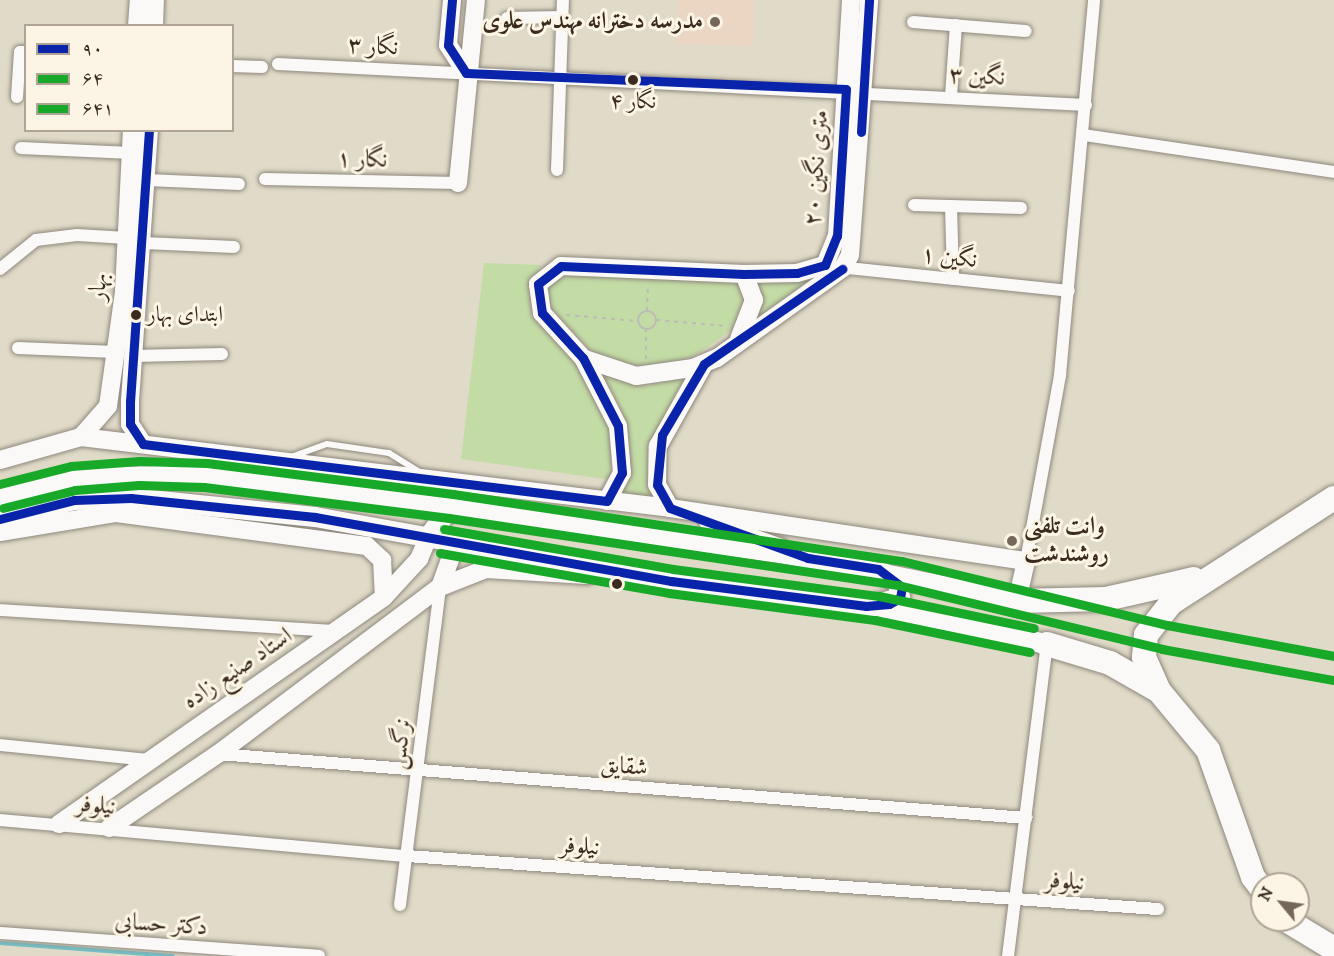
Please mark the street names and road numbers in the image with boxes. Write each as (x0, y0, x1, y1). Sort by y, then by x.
street label: نگار ۳ (347, 31, 399, 63)
street label: نگین ۳ (948, 61, 1006, 93)
street label: ۲۰ متری نگین (799, 109, 835, 227)
street label: نگار ۱ (337, 145, 387, 175)
street label: نگین ۱ (920, 241, 978, 275)
street label: بهار (83, 272, 115, 302)
street label: استاد صنیع زاده (178, 622, 298, 716)
street label: نرگس (384, 717, 418, 771)
street label: شقایق (599, 751, 649, 783)
street label: نیلوفر (75, 790, 117, 822)
street label: نیلوفر (559, 831, 601, 863)
street label: نیلوفر (1044, 866, 1086, 898)
street label: دکتر حسابی (114, 907, 208, 943)

